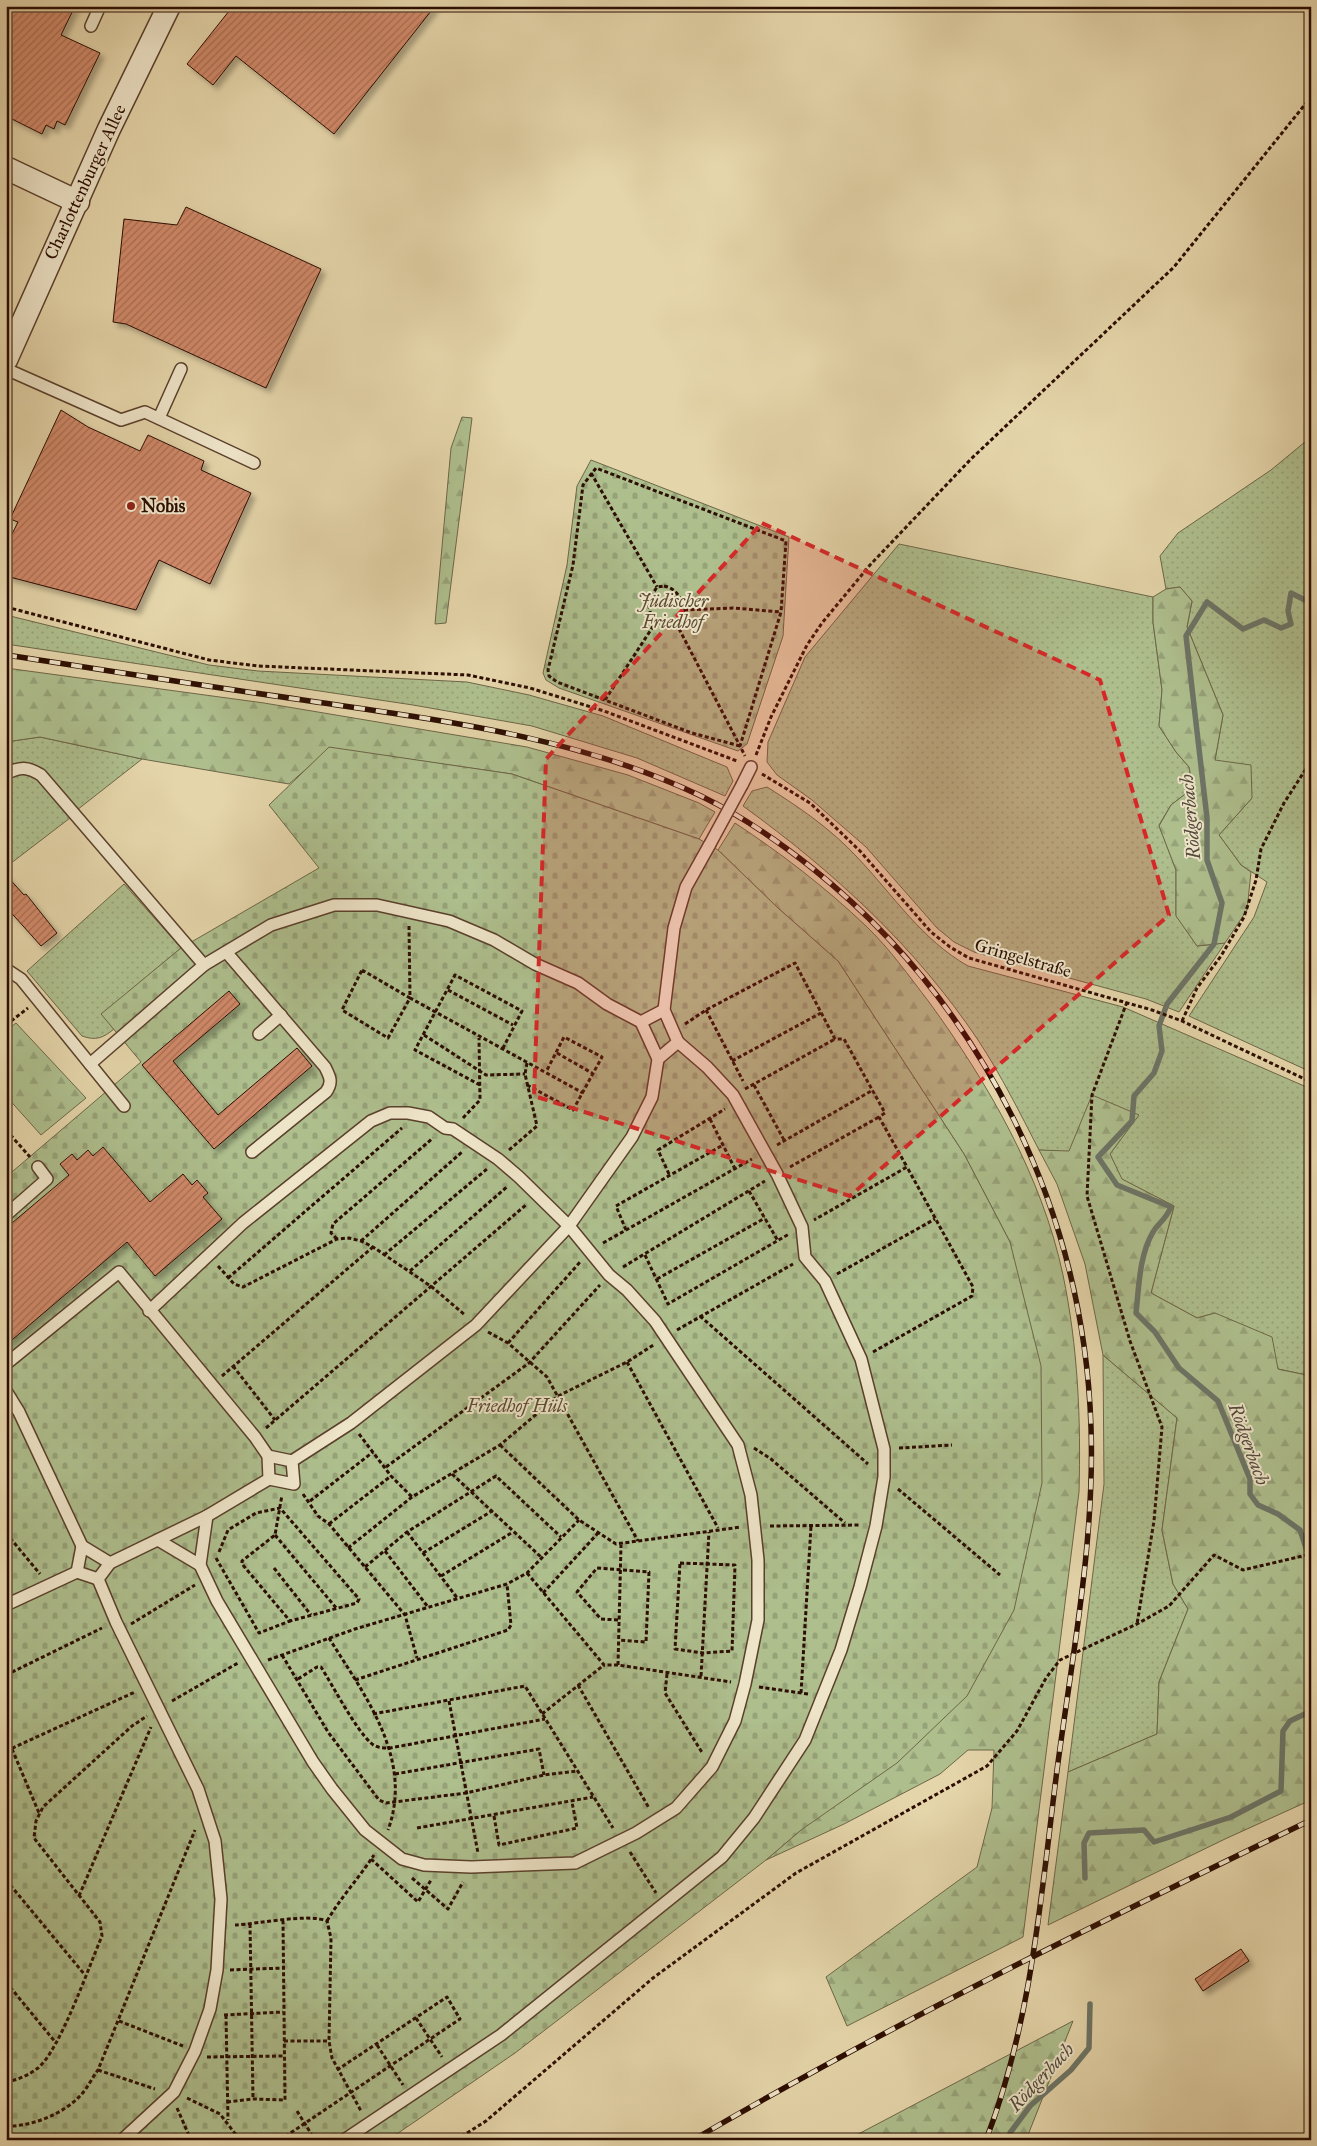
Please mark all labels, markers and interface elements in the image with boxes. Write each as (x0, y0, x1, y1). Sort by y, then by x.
street label: Charlottenburger Allee (39, 101, 132, 264)
place label: Nobis (141, 495, 186, 517)
marker: Nobis (125, 500, 137, 512)
park label: Jüdischer Friedhof (637, 590, 710, 633)
water label: Rödgerbach (1175, 773, 1205, 862)
street label: Gringelstraße (972, 934, 1074, 983)
park label: Friedhof Hüls (466, 1395, 568, 1417)
water label: Rödgerbach (1223, 1399, 1274, 1488)
water label: Rödgerbach (1003, 2038, 1079, 2117)

